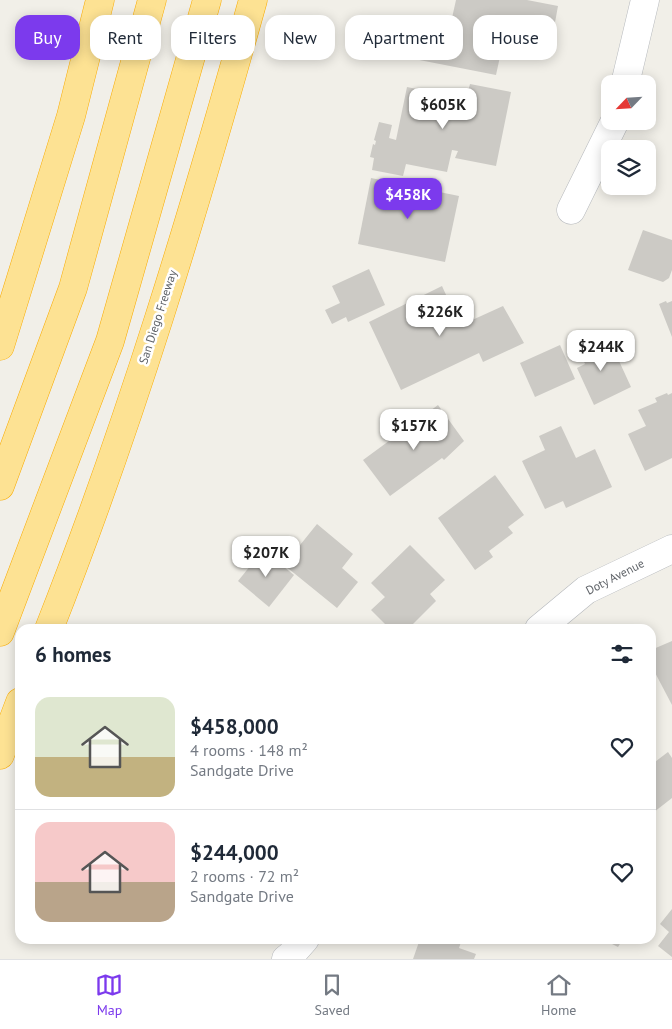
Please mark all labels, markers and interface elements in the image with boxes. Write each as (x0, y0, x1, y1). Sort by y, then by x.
chip: Buy (15, 15, 80, 60)
chip: Rent (90, 15, 161, 60)
chip: Filters (171, 15, 255, 60)
chip: New (265, 15, 335, 60)
chip: Apartment (345, 15, 463, 60)
chip: House (473, 15, 557, 60)
north arrow (601, 75, 656, 130)
map controls (601, 75, 656, 195)
pin: $605K (408, 88, 478, 130)
text: $605K (420, 94, 466, 114)
button: layers (601, 140, 656, 195)
pin: $458K (373, 178, 443, 220)
text: $458K (385, 184, 431, 204)
street label: San Diego Freeway (135, 268, 180, 366)
pin: $226K (405, 294, 475, 337)
text: $226K (417, 301, 463, 321)
pin: $244K (566, 330, 636, 372)
text: $244K (578, 336, 624, 356)
pin: $157K (379, 408, 449, 451)
text: $157K (391, 415, 437, 435)
pin: $207K (231, 536, 301, 578)
text: $207K (243, 542, 289, 562)
street label: Doty Avenue (583, 555, 647, 598)
icon: filters (608, 640, 636, 668)
text: 6 homes (35, 641, 111, 668)
text: $458,000 (190, 713, 279, 740)
icon: home (75, 717, 135, 777)
icon: heart (608, 733, 636, 761)
text: 4 rooms · 148 m² (190, 740, 308, 760)
text: Sandgate Drive (190, 760, 294, 780)
text: $244,000 (190, 839, 279, 866)
icon: home (75, 842, 135, 902)
icon: heart (608, 858, 636, 886)
text: 2 rooms · 72 m² (190, 866, 299, 886)
text: Sandgate Drive (190, 886, 294, 906)
tab: Map (95, 971, 123, 1019)
tab: Saved (314, 971, 350, 1019)
tab: Home (541, 971, 576, 1019)

